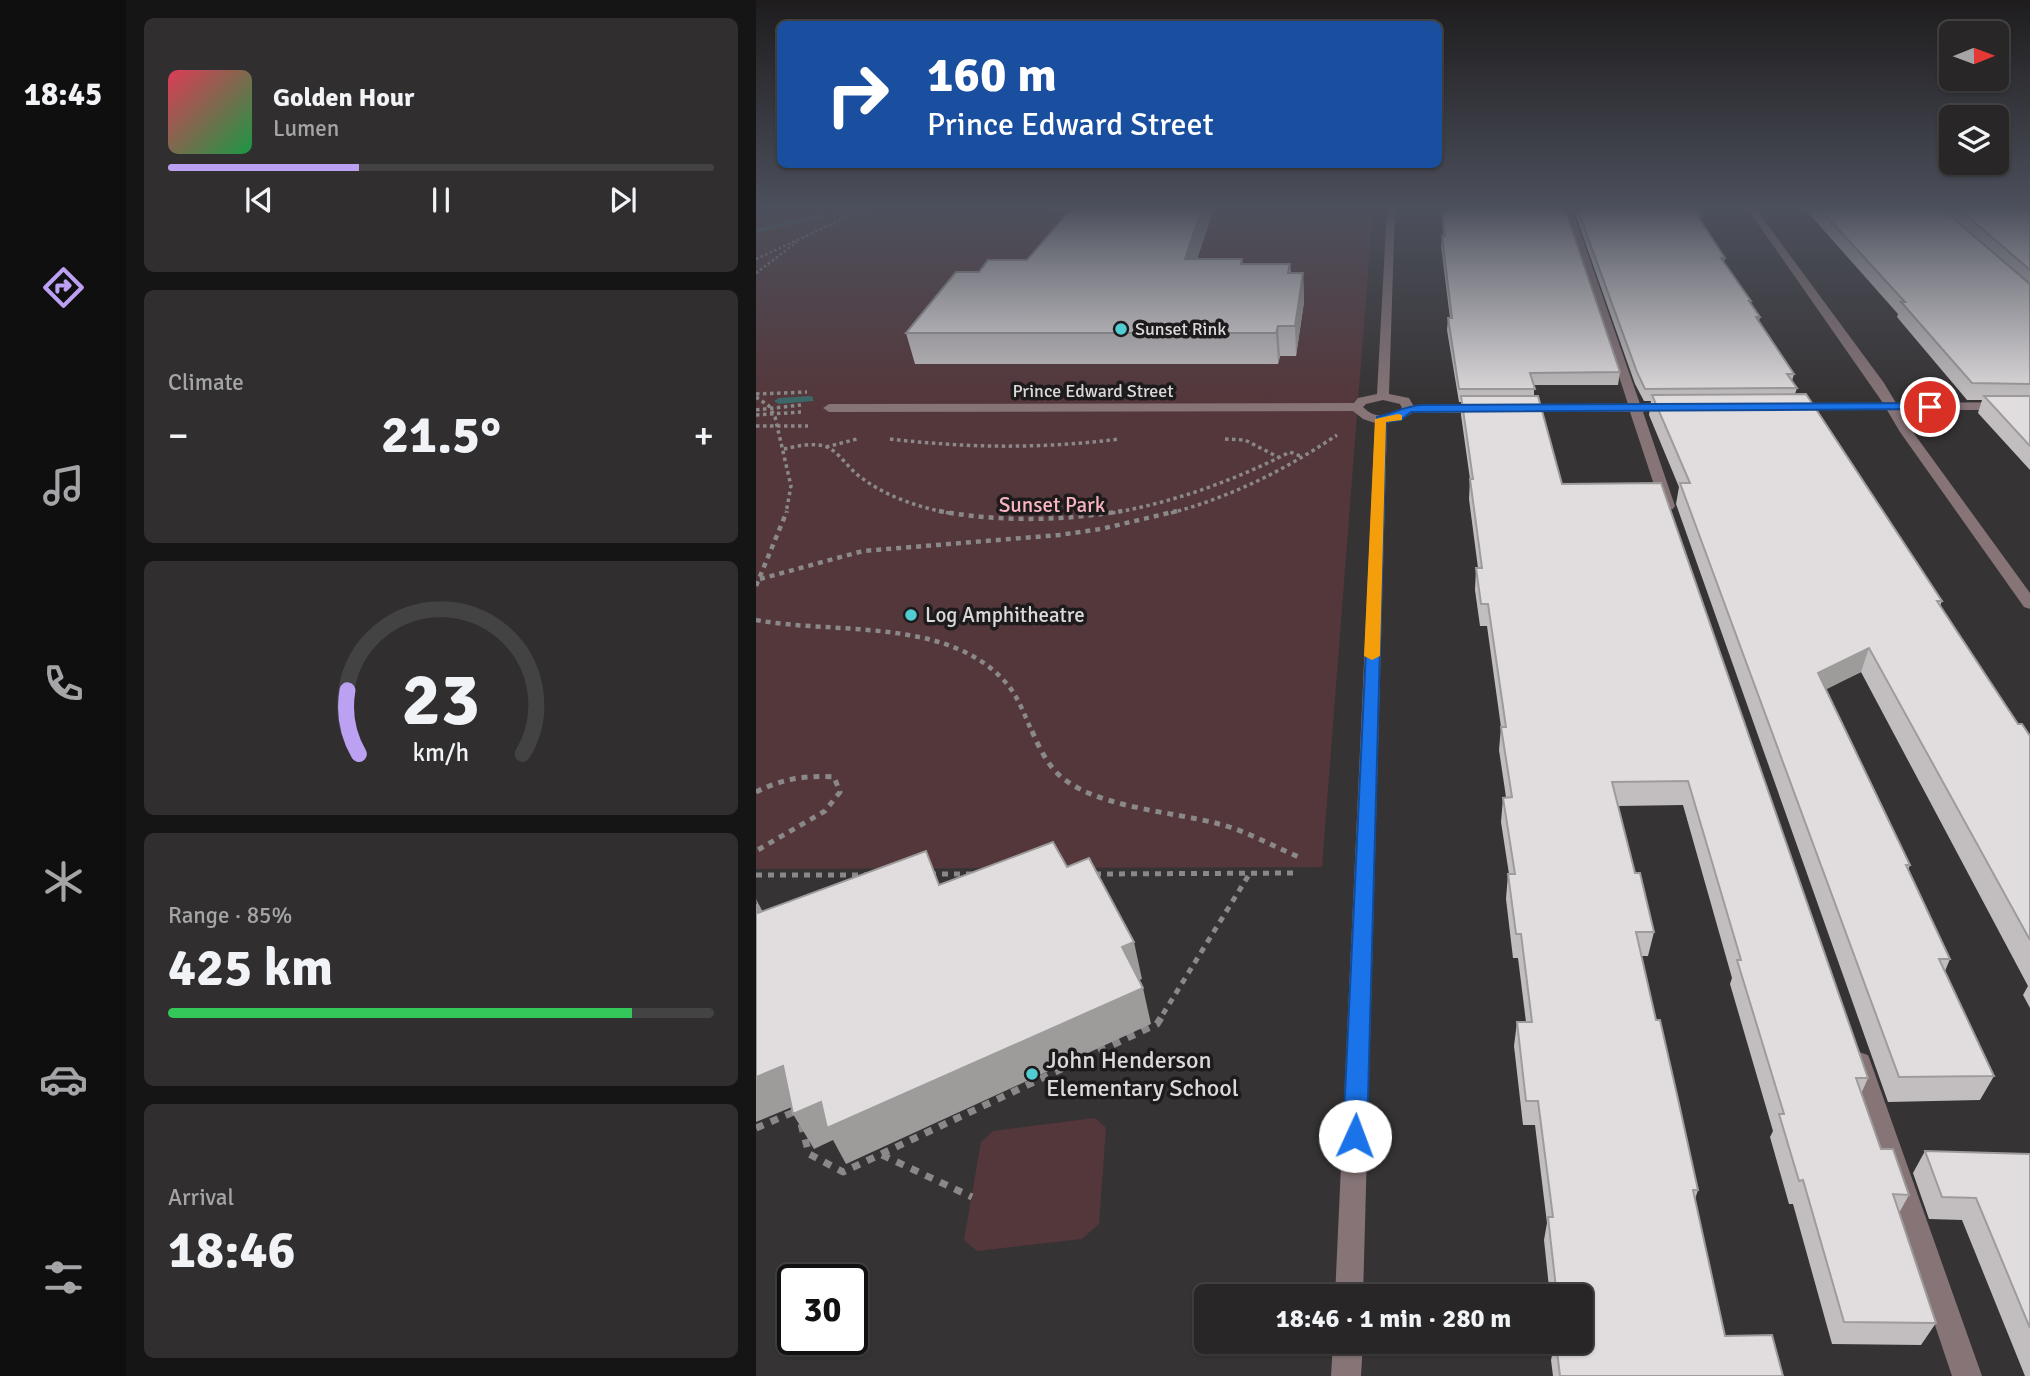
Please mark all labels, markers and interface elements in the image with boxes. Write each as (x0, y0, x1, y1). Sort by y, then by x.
north arrow (1939, 21, 2009, 91)
map controls (1939, 21, 2009, 175)
text: 160 m (927, 45, 1057, 105)
icon: right (812, 49, 903, 140)
text: 18:45 (24, 75, 102, 114)
text: Golden Hour (273, 82, 414, 114)
text: Prince Edward Street (927, 105, 1214, 144)
button: layers (1939, 105, 2009, 175)
text: Lumen (273, 114, 339, 143)
icon: previous (240, 181, 278, 219)
icon: pause (422, 181, 460, 219)
icon: next (604, 181, 642, 219)
icon: directions (39, 263, 88, 312)
place label: Sunset Rink (1135, 318, 1226, 340)
marker: Sunset Rink (1113, 321, 1129, 337)
text: Climate (168, 368, 244, 397)
pin (1900, 377, 1960, 437)
street label: Prince Edward Street (1012, 380, 1174, 402)
icon: arrive (1911, 388, 1949, 426)
text: 21.5° (381, 403, 501, 467)
text: − (168, 412, 189, 459)
text: + (693, 412, 714, 459)
icon: music (39, 461, 88, 510)
park label: Sunset Park (999, 492, 1106, 518)
place label: Log Amphitheatre (925, 602, 1085, 628)
marker: Log Amphitheatre (903, 607, 919, 623)
text: 23 (402, 656, 480, 745)
icon: phone (39, 659, 88, 708)
text: km/h (413, 737, 469, 768)
icon: climate (39, 857, 88, 906)
text: Range · 85% (168, 901, 292, 930)
text: 425 km (168, 936, 333, 1000)
place label: John Henderson Elementary School (1046, 1045, 1239, 1103)
icon: car (39, 1055, 88, 1104)
marker: John Henderson Elementary School (1024, 1066, 1040, 1082)
position arrow (1318, 1099, 1392, 1173)
text: Arrival (168, 1183, 234, 1212)
text: 18:46 (168, 1218, 296, 1282)
icon: filters (39, 1253, 88, 1302)
speed limit sign: 30 (777, 1264, 868, 1355)
text: 18:46 · 1 min · 280 m (1276, 1303, 1511, 1335)

